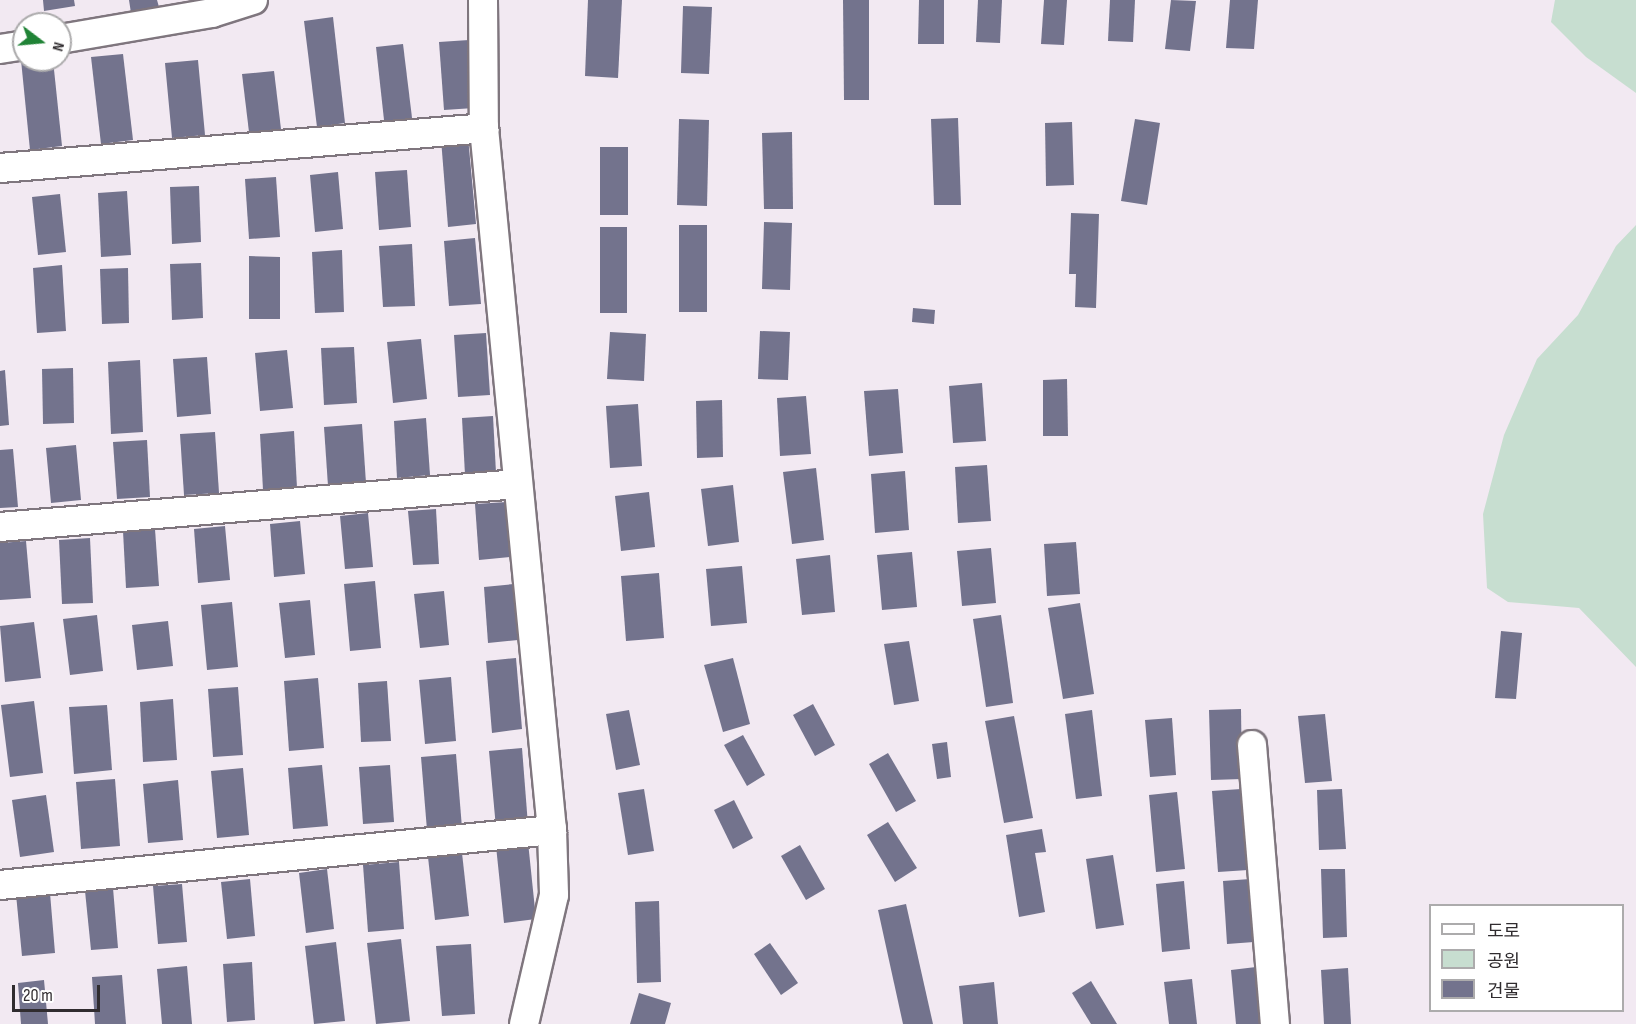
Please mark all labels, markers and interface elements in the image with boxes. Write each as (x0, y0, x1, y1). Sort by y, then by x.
north arrow (12, 12, 72, 72)
text: N (48, 40, 68, 53)
legend (1429, 904, 1624, 1012)
text: 도로 (1487, 921, 1520, 942)
text: 공원 (1487, 951, 1520, 972)
scale bar (15, 973, 104, 1011)
text: 건물 (1487, 981, 1520, 1002)
text: 20 m (23, 985, 53, 1006)

